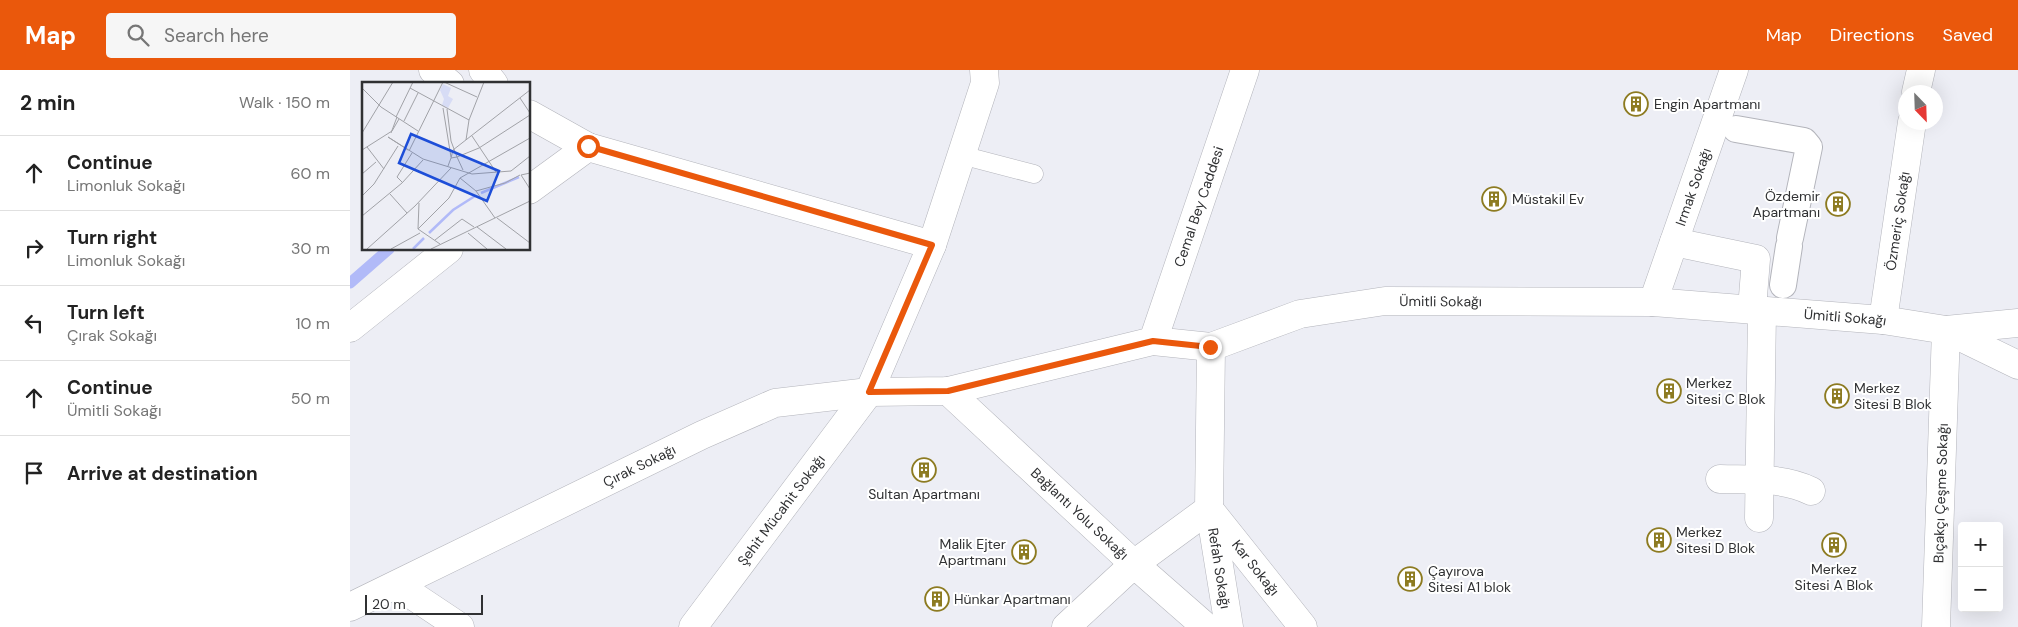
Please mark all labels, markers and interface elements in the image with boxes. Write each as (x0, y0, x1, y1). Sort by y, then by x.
search box (106, 13, 456, 58)
text: Map (25, 20, 76, 51)
icon: search (124, 21, 152, 49)
text: Search here (164, 23, 269, 48)
text: Map (1766, 23, 1802, 47)
text: Directions (1830, 23, 1915, 47)
text: Saved (1943, 23, 1993, 47)
inset map (362, 82, 530, 250)
north arrow (1898, 85, 1943, 130)
text: 2 min (20, 89, 76, 117)
building icon: Engin Apartmanı (1623, 91, 1649, 117)
text: Walk · 150 m (239, 92, 330, 113)
place label: Engin Apartmanı (1654, 95, 1760, 113)
route start (577, 135, 600, 158)
street label: Cemal Bey Caddesi (1170, 144, 1227, 269)
street label: Irmak Sokağı (1671, 145, 1715, 228)
text: Continue (67, 150, 153, 175)
icon: ahead (20, 159, 48, 187)
text: 60 m (290, 163, 330, 184)
street label: Özmeriç Sokağı (1881, 170, 1914, 272)
text: Limonluk Sokağı (67, 175, 185, 196)
building icon: Müstakil Ev (1481, 186, 1507, 212)
place label: Özdemir Apartmanı (1752, 187, 1820, 221)
place label: Müstakil Ev (1512, 190, 1585, 208)
building icon: Özdemir Apartmanı (1825, 191, 1851, 217)
text: Turn right (67, 225, 157, 250)
icon: right (20, 234, 48, 262)
text: 30 m (291, 238, 330, 259)
text: Limonluk Sokağı (67, 250, 185, 271)
street label: Ümitli Sokağı (1399, 292, 1482, 310)
text: Turn left (67, 300, 145, 325)
street label: Ümitli Sokağı (1803, 305, 1888, 329)
icon: left (20, 309, 48, 337)
text: 10 m (296, 313, 330, 334)
text: Çırak Sokağı (67, 325, 157, 346)
route end (1199, 336, 1222, 359)
place label: Merkez Sitesi C Blok (1686, 374, 1766, 408)
text: Continue (67, 375, 153, 400)
building icon: Merkez Sitesi C Blok (1656, 378, 1682, 404)
place label: Merkez Sitesi B Blok (1854, 379, 1932, 413)
building icon: Merkez Sitesi B Blok (1824, 383, 1850, 409)
icon: ahead (20, 384, 48, 412)
text: 50 m (291, 388, 330, 409)
text: Ümitli Sokağı (67, 400, 161, 421)
street label: Bıçakçı Çeşme Sokağı (1929, 423, 1952, 563)
street label: Çırak Sokağı (600, 440, 679, 491)
street label: Şehit Mücahit Sokağı (733, 451, 829, 569)
building icon: Sultan Apartmanı (911, 457, 937, 483)
icon: arrive (20, 459, 48, 487)
text: Arrive at destination (67, 461, 258, 486)
street label: Bağlantı Yolu Sokağı (1027, 464, 1132, 563)
place label: Sultan Apartmanı (868, 485, 980, 503)
map controls (1958, 522, 2003, 612)
button: + (1958, 522, 2003, 567)
place label: Merkez Sitesi D Blok (1676, 523, 1755, 557)
street label: Refah Sokağı (1204, 526, 1235, 610)
building icon: Merkez Sitesi D Blok (1646, 527, 1672, 553)
building icon: Merkez Sitesi A Blok (1821, 532, 1847, 558)
place label: Malik Ejter Apartmanı (938, 535, 1006, 569)
street label: Kar Sokağı (1228, 536, 1283, 599)
building icon: Malik Ejter Apartmanı (1011, 539, 1037, 565)
place label: Merkez Sitesi A Blok (1795, 560, 1873, 594)
place label: Çayırova Sitesi A1 blok (1428, 562, 1511, 596)
building icon: Çayırova Sitesi A1 blok (1397, 566, 1423, 592)
button: − (1958, 567, 2003, 612)
building icon: Hünkar Apartmanı (924, 586, 950, 612)
place label: Hünkar Apartmanı (954, 590, 1071, 608)
scale bar (365, 592, 482, 615)
text: 20 m (372, 595, 406, 613)

